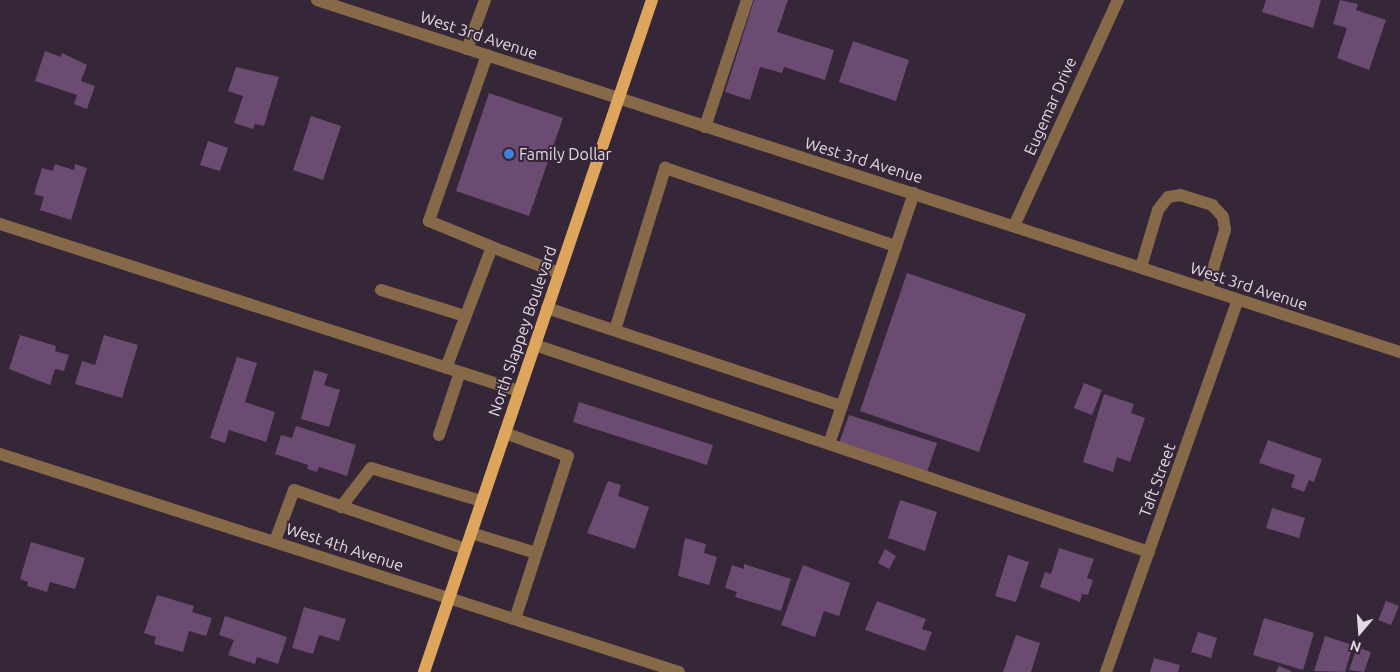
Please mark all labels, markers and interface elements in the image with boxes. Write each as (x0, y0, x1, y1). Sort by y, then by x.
street label: West 3rd Avenue (418, 7, 540, 63)
street label: Eugemar Drive (1020, 54, 1080, 158)
street label: West 3rd Avenue (803, 133, 925, 187)
place label: Family Dollar (519, 144, 612, 164)
marker: Family Dollar (503, 148, 515, 160)
street label: North Slappey Boulevard (484, 243, 560, 419)
street label: West 3rd Avenue (1188, 258, 1310, 314)
street label: Taft Street (1135, 440, 1179, 520)
street label: West 4th Avenue (284, 519, 406, 575)
north arrow (1335, 607, 1385, 657)
text: N (1348, 637, 1363, 655)

